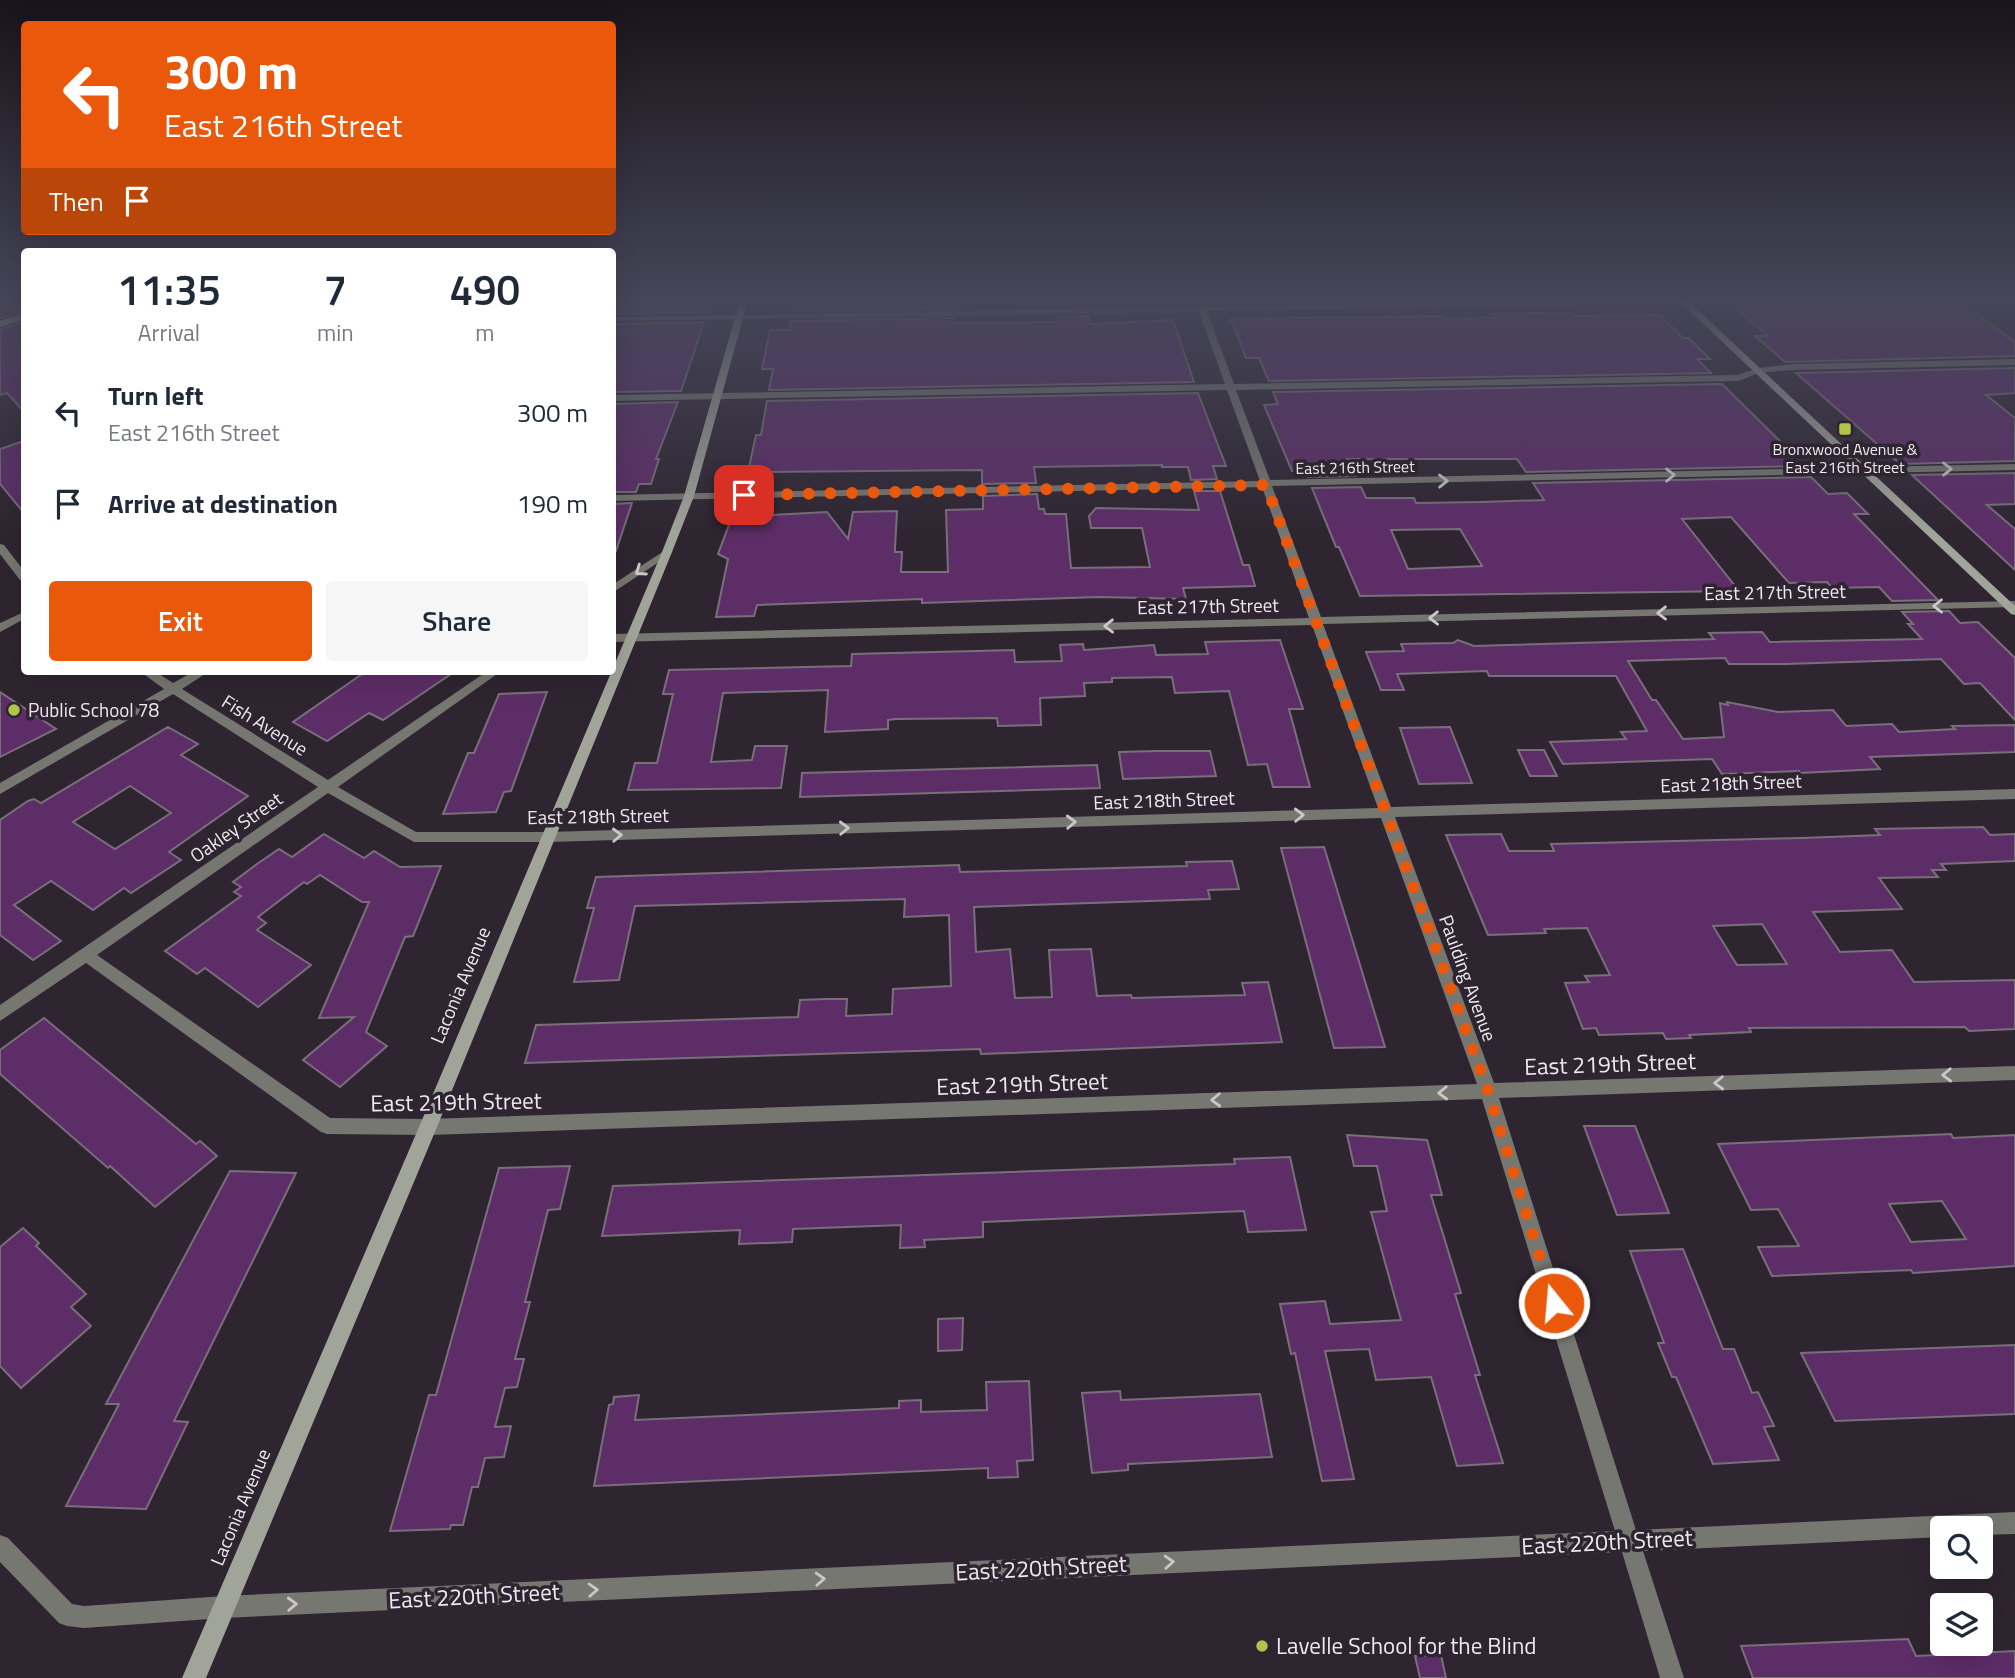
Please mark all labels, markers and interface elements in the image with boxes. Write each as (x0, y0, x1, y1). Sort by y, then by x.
text: 300 m (164, 33, 298, 108)
icon: left (49, 49, 140, 140)
text: East 216th Street (164, 101, 403, 149)
text: Then (49, 182, 104, 221)
icon: arrive (118, 182, 156, 220)
text: 11:35 (117, 257, 221, 321)
text: 7 (324, 257, 347, 321)
text: 490 (450, 257, 520, 321)
text: Arrival (138, 315, 200, 350)
text: min (317, 315, 354, 350)
text: m (475, 315, 494, 350)
text: Turn left (108, 376, 203, 415)
text: 300 m (517, 393, 588, 432)
icon: left (49, 394, 87, 432)
text: East 216th Street (108, 415, 280, 450)
marker: Bronxwood Avenue & East 216th Street (1837, 421, 1853, 437)
place label: Bronxwood Avenue & East 216th Street (1772, 437, 1918, 479)
street label: East 216th Street (1295, 454, 1415, 480)
one-way arrow (1942, 461, 1953, 476)
pin (714, 465, 774, 525)
one-way arrow (1665, 468, 1676, 483)
one-way arrow (1438, 473, 1449, 488)
icon: arrive (725, 476, 763, 514)
text: Arrive at destination (108, 484, 338, 523)
text: 190 m (517, 484, 588, 523)
icon: arrive (49, 485, 87, 523)
one-way arrow (635, 563, 648, 575)
street label: East 217th Street (1704, 576, 1846, 607)
button: Exit (49, 581, 312, 661)
button: Share (326, 581, 588, 661)
street label: East 217th Street (1137, 590, 1279, 621)
one-way arrow (1933, 598, 1944, 613)
one-way arrow (1656, 605, 1667, 620)
one-way arrow (1429, 610, 1439, 626)
one-way arrow (1103, 619, 1114, 634)
street label: Fish Avenue (217, 687, 314, 763)
place label: Public School 78 (28, 695, 159, 724)
marker: Public School 78 (6, 702, 22, 718)
street label: East 218th Street (1660, 766, 1803, 799)
street label: East 218th Street (1093, 783, 1236, 816)
street label: Oakley Street (183, 784, 288, 869)
street label: East 218th Street (527, 800, 669, 831)
one-way arrow (1294, 808, 1305, 823)
one-way arrow (1067, 814, 1077, 830)
one-way arrow (839, 821, 850, 836)
one-way arrow (612, 827, 622, 843)
street label: Paulding Avenue (1432, 910, 1505, 1045)
street label: Laconia Avenue (422, 922, 497, 1048)
street label: East 219th Street (1524, 1043, 1696, 1084)
street label: East 219th Street (936, 1063, 1108, 1104)
one-way arrow (1941, 1068, 1952, 1083)
one-way arrow (1714, 1076, 1725, 1091)
street label: East 219th Street (370, 1083, 542, 1120)
one-way arrow (1437, 1085, 1448, 1100)
one-way arrow (1210, 1093, 1221, 1108)
position arrow (1517, 1266, 1591, 1340)
street label: Laconia Avenue (202, 1444, 277, 1570)
map controls (1930, 1516, 1993, 1656)
button: search (1930, 1516, 1993, 1579)
street label: East 220th Street (1520, 1520, 1694, 1563)
street label: East 220th Street (954, 1546, 1128, 1589)
one-way arrow (1164, 1555, 1175, 1570)
one-way arrow (815, 1572, 826, 1587)
street label: East 220th Street (387, 1574, 561, 1617)
one-way arrow (587, 1583, 598, 1598)
button: layers (1930, 1593, 1993, 1656)
one-way arrow (287, 1596, 298, 1611)
place label: Lavelle School for the Blind (1276, 1628, 1536, 1663)
marker: Lavelle School for the Blind (1254, 1638, 1270, 1654)

